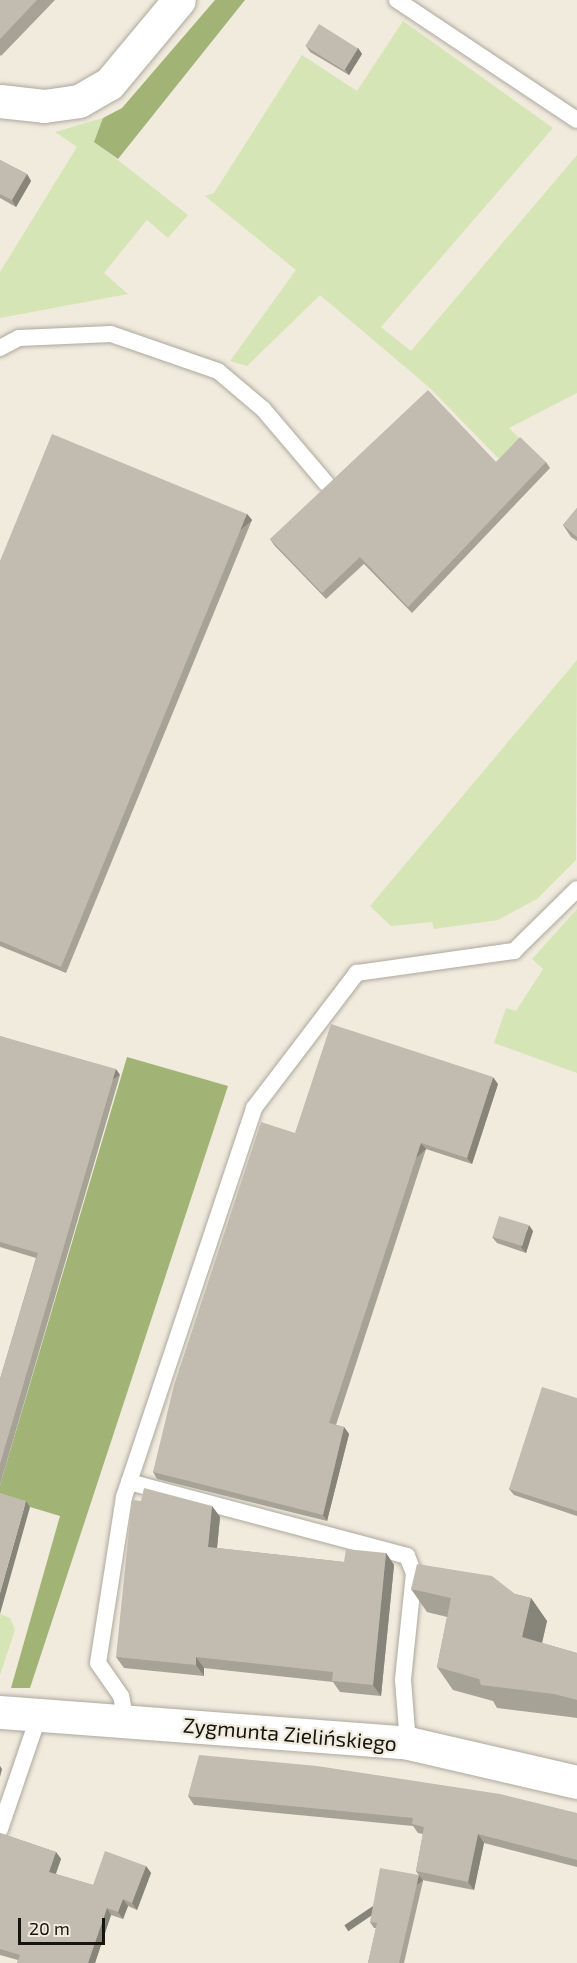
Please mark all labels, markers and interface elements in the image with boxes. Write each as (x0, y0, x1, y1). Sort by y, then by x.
street label: Zygmunta Zielińskiego (182, 1712, 398, 1756)
scale bar (21, 1906, 108, 1944)
text: 20 m (29, 1917, 70, 1939)

